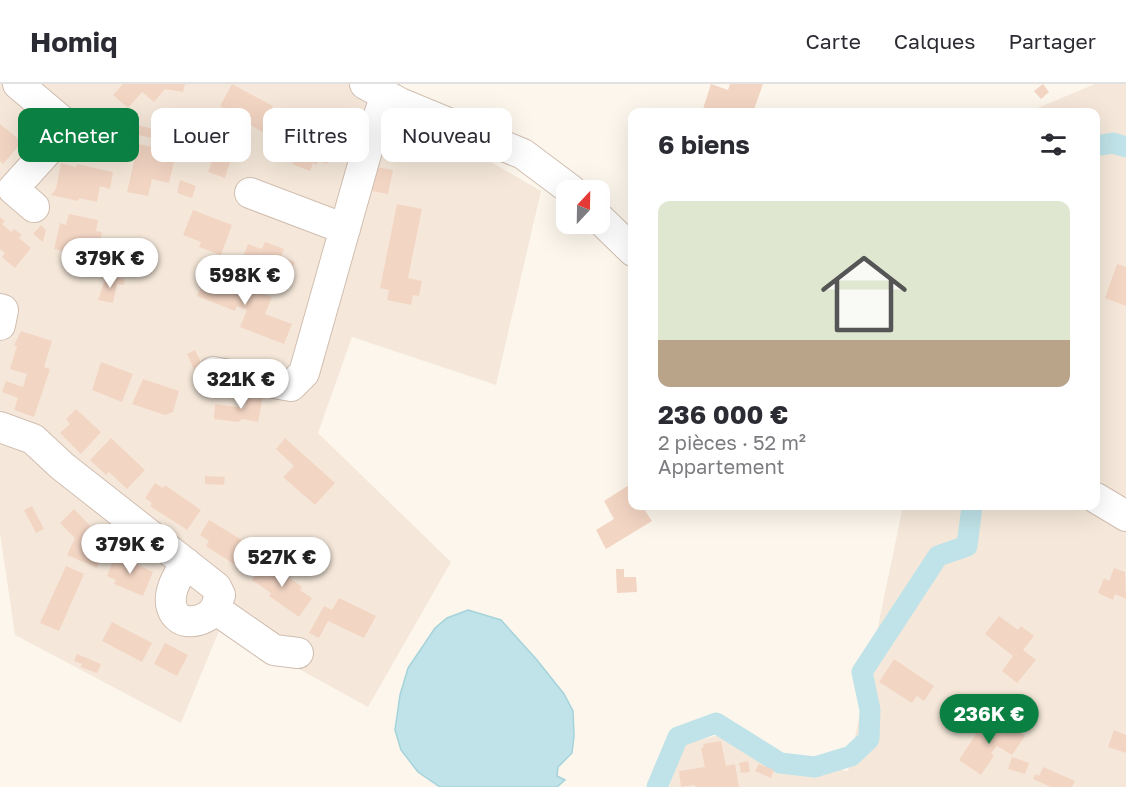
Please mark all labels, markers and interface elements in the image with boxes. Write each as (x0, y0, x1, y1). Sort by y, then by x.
text: Homiq (30, 25, 117, 58)
text: Carte (805, 28, 861, 54)
text: Calques (894, 28, 975, 54)
text: Partager (1008, 28, 1096, 54)
chip: Acheter (18, 108, 139, 162)
chip: Louer (151, 108, 251, 162)
chip: Filtres (263, 108, 369, 162)
chip: Nouveau (381, 108, 512, 162)
icon: filters (1037, 128, 1070, 161)
text: 6 biens (658, 129, 750, 160)
north arrow (556, 180, 610, 234)
map controls (556, 180, 610, 234)
pin: 379K € (61, 238, 159, 289)
icon: home (810, 240, 918, 348)
text: 379K € (75, 245, 145, 269)
pin: 598K € (196, 255, 294, 306)
text: 598K € (209, 262, 281, 286)
pin: 321K € (192, 359, 290, 410)
text: 321K € (207, 366, 275, 390)
text: 236 000 € (658, 399, 788, 430)
text: 2 pièces · 52 m² (658, 430, 806, 454)
text: Appartement (658, 454, 785, 478)
pin: 379K € (81, 524, 179, 575)
text: 379K € (95, 531, 165, 555)
pin: 527K € (233, 537, 331, 588)
text: 527K € (248, 544, 316, 568)
pin: 236K € (940, 694, 1038, 745)
text: 236K € (954, 701, 1024, 725)

